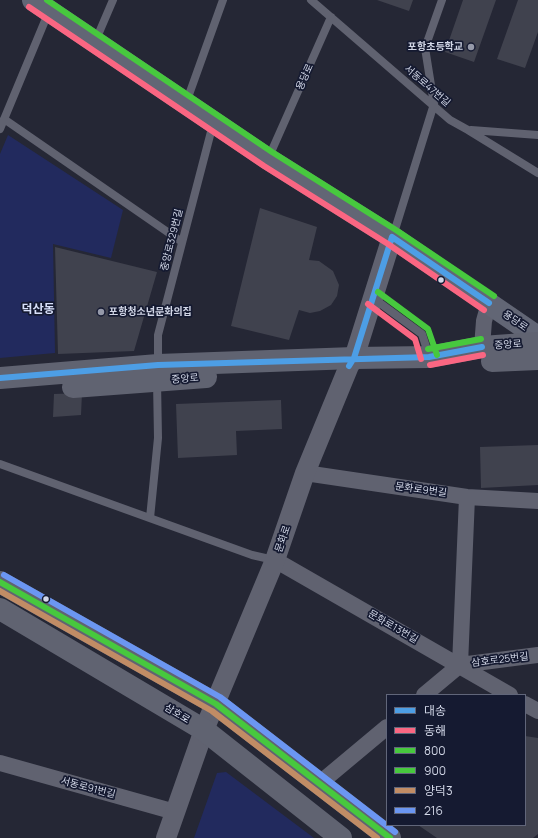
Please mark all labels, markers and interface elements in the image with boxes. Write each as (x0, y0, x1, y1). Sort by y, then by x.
place label: 포항초등학교 (408, 41, 463, 53)
marker: 포항초등학교 (466, 42, 476, 52)
street label: 용당로 (294, 62, 316, 92)
street label: 서동로47번길 (402, 63, 452, 109)
street label: 중앙로329번길 (159, 208, 185, 272)
unlabelled marker (436, 275, 446, 285)
district label: 덕산동 (21, 303, 55, 317)
place label: 포항청소년문화의집 (109, 306, 192, 318)
marker: 포항청소년문화의집 (96, 307, 106, 317)
street label: 용당로 (500, 308, 530, 334)
street label: 중앙로 (494, 338, 522, 352)
street label: 중앙로 (171, 372, 199, 386)
street label: 문화로9번길 (394, 480, 448, 500)
street label: 문화로 (273, 524, 293, 554)
unlabelled marker (41, 594, 51, 604)
street label: 문화로13번길 (366, 608, 420, 646)
street label: 삼호로25번길 (471, 651, 529, 669)
legend (386, 694, 526, 826)
street label: 삼호로 (162, 702, 192, 726)
text: 대송 (424, 702, 446, 719)
text: 동해 (424, 722, 446, 739)
text: 800 (424, 742, 446, 759)
text: 900 (424, 762, 446, 779)
street label: 서동로91번길 (59, 775, 117, 801)
text: 양덕3 (424, 782, 453, 799)
text: 216 (424, 802, 443, 819)

